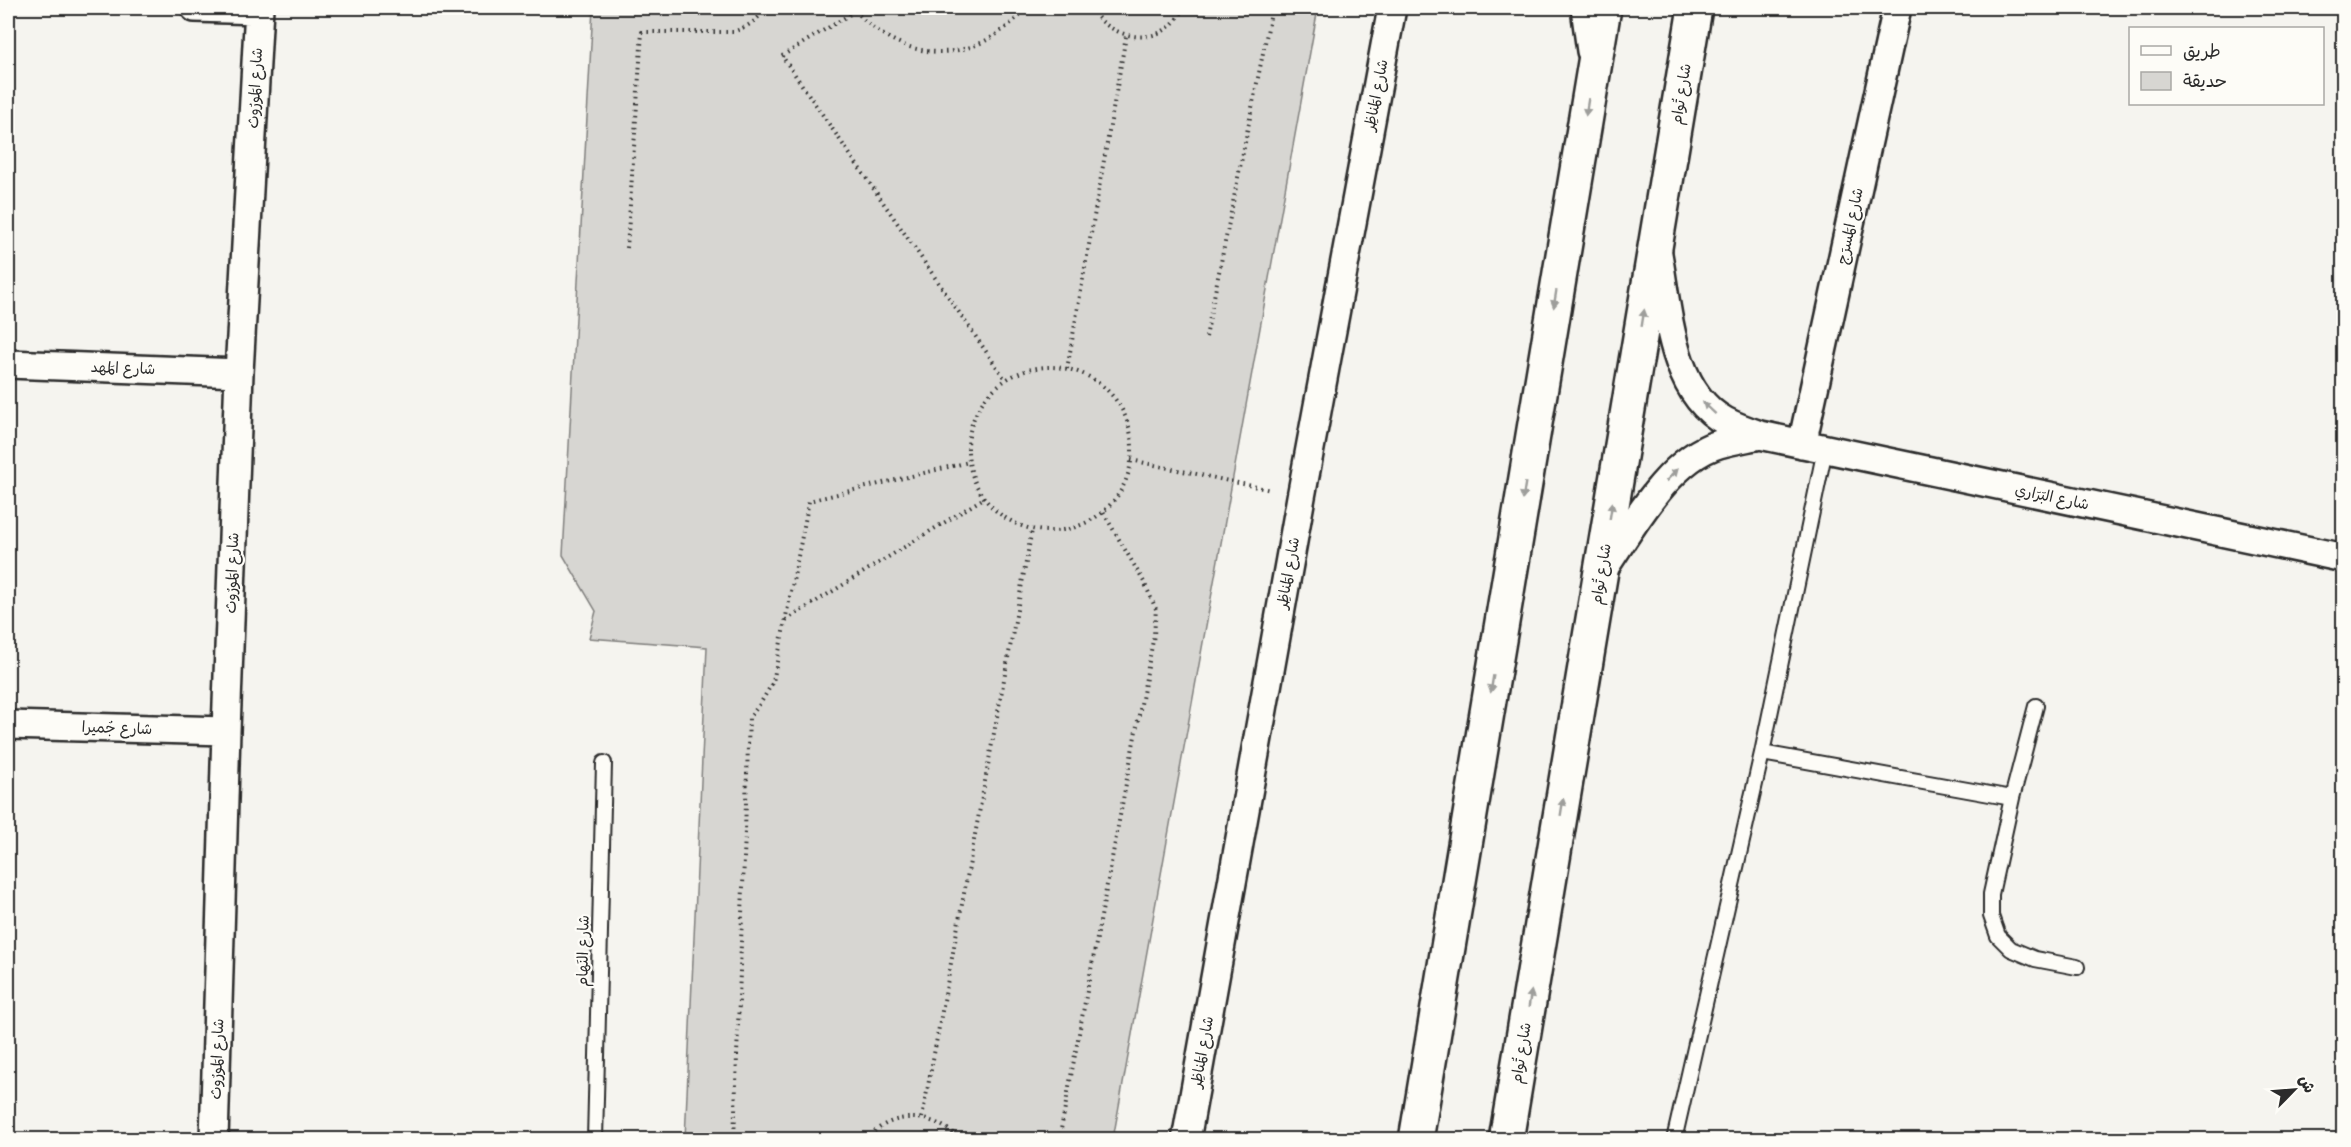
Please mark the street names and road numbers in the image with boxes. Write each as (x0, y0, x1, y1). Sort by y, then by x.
street label: شارع المَورُوث (244, 47, 267, 129)
street label: شارع المَناظِر (1360, 58, 1393, 133)
street label: شارع تُوام (1667, 62, 1698, 126)
street label: شارع المَسرَج (1833, 186, 1868, 266)
street label: شارع المَهد (90, 358, 156, 379)
street label: شارع البَرَاري (2013, 480, 2091, 516)
street label: شارع المَورُوث (222, 532, 243, 614)
street label: شارع المَناظِر (1273, 536, 1304, 611)
street label: شارع تُوام (1587, 542, 1618, 606)
street label: شارع جُميرا (81, 718, 153, 739)
street label: شارع النَهام (573, 915, 596, 987)
street label: شارع المَناظِر (1187, 1015, 1218, 1090)
street label: شارع المَورُوث (207, 1018, 228, 1100)
street label: شارع تُوام (1507, 1021, 1538, 1085)

